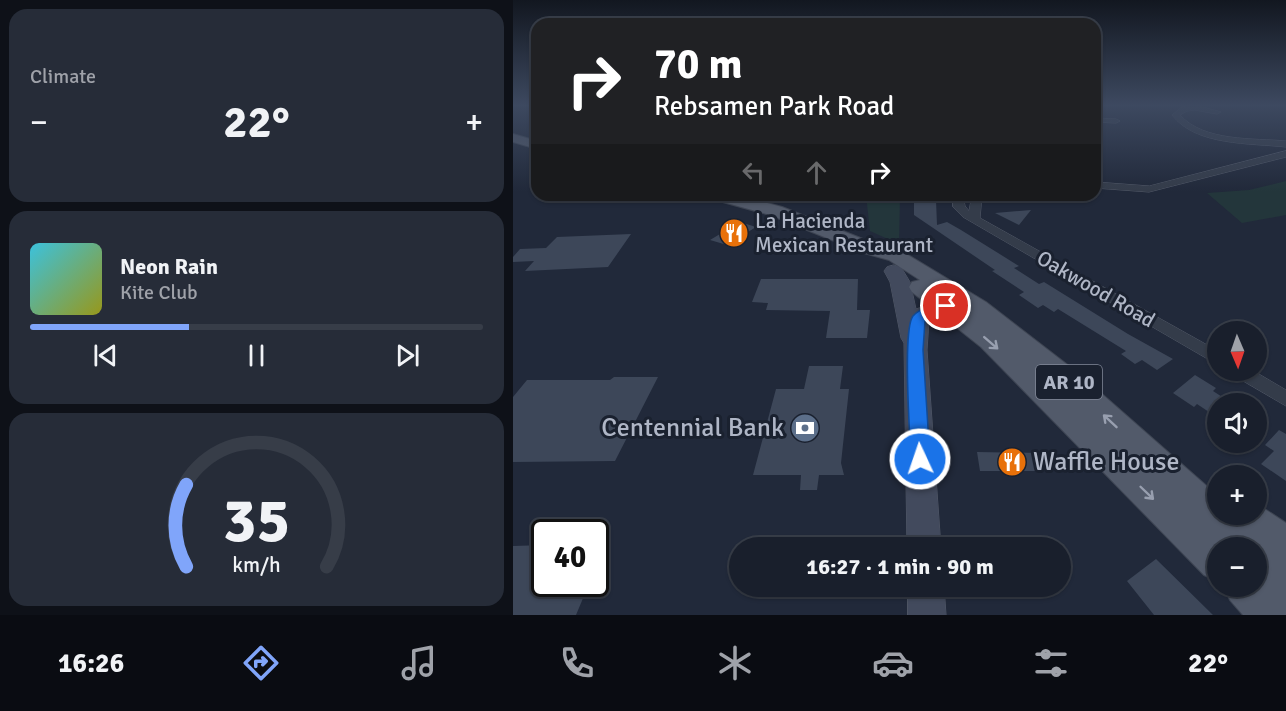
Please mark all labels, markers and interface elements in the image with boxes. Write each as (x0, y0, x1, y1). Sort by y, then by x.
text: 70 m (654, 39, 743, 90)
icon: right (555, 42, 633, 120)
text: Climate (30, 64, 96, 89)
text: Rebsamen Park Road (654, 90, 894, 123)
text: 22° (223, 95, 290, 150)
text: − (30, 102, 48, 143)
text: + (465, 102, 483, 143)
icon: left (737, 156, 770, 189)
icon: ahead (800, 156, 833, 189)
icon: right (863, 156, 896, 189)
place label: La Hacienda Mexican Restaurant (755, 208, 933, 258)
restaurant icon: La Hacienda Mexican Restaurant (718, 217, 750, 249)
street label: Oakwood Road (1032, 245, 1160, 333)
text: Neon Rain (120, 253, 218, 280)
text: Kite Club (120, 280, 198, 305)
pin (920, 280, 971, 331)
icon: arrive (929, 289, 962, 322)
north arrow (1207, 321, 1267, 381)
map controls (1207, 321, 1267, 597)
one-way arrow (983, 336, 998, 350)
icon: previous (89, 339, 122, 372)
icon: pause (240, 339, 273, 372)
icon: next (391, 339, 424, 372)
road number: AR 10 (1036, 365, 1102, 399)
button: sound (1207, 393, 1267, 453)
place label: Centennial Bank (601, 412, 784, 444)
bank icon: Centennial Bank (789, 412, 821, 444)
one-way arrow (1103, 414, 1118, 428)
position arrow (888, 427, 952, 491)
restaurant icon: Waffle House (996, 446, 1028, 478)
place label: Waffle House (1033, 446, 1179, 478)
button: + (1207, 465, 1267, 525)
text: 35 (223, 482, 290, 559)
one-way arrow (1140, 485, 1155, 500)
speed limit sign: 40 (531, 519, 609, 597)
button: − (1207, 537, 1267, 597)
text: km/h (232, 552, 281, 578)
text: 16:27 · 1 min · 90 m (806, 553, 994, 580)
icon: directions (240, 642, 282, 684)
icon: music (398, 642, 440, 684)
icon: phone (556, 642, 598, 684)
icon: climate (714, 642, 756, 684)
icon: car (872, 642, 914, 684)
icon: filters (1030, 642, 1072, 684)
text: 16:26 (58, 647, 124, 680)
text: 22° (1188, 647, 1228, 680)

